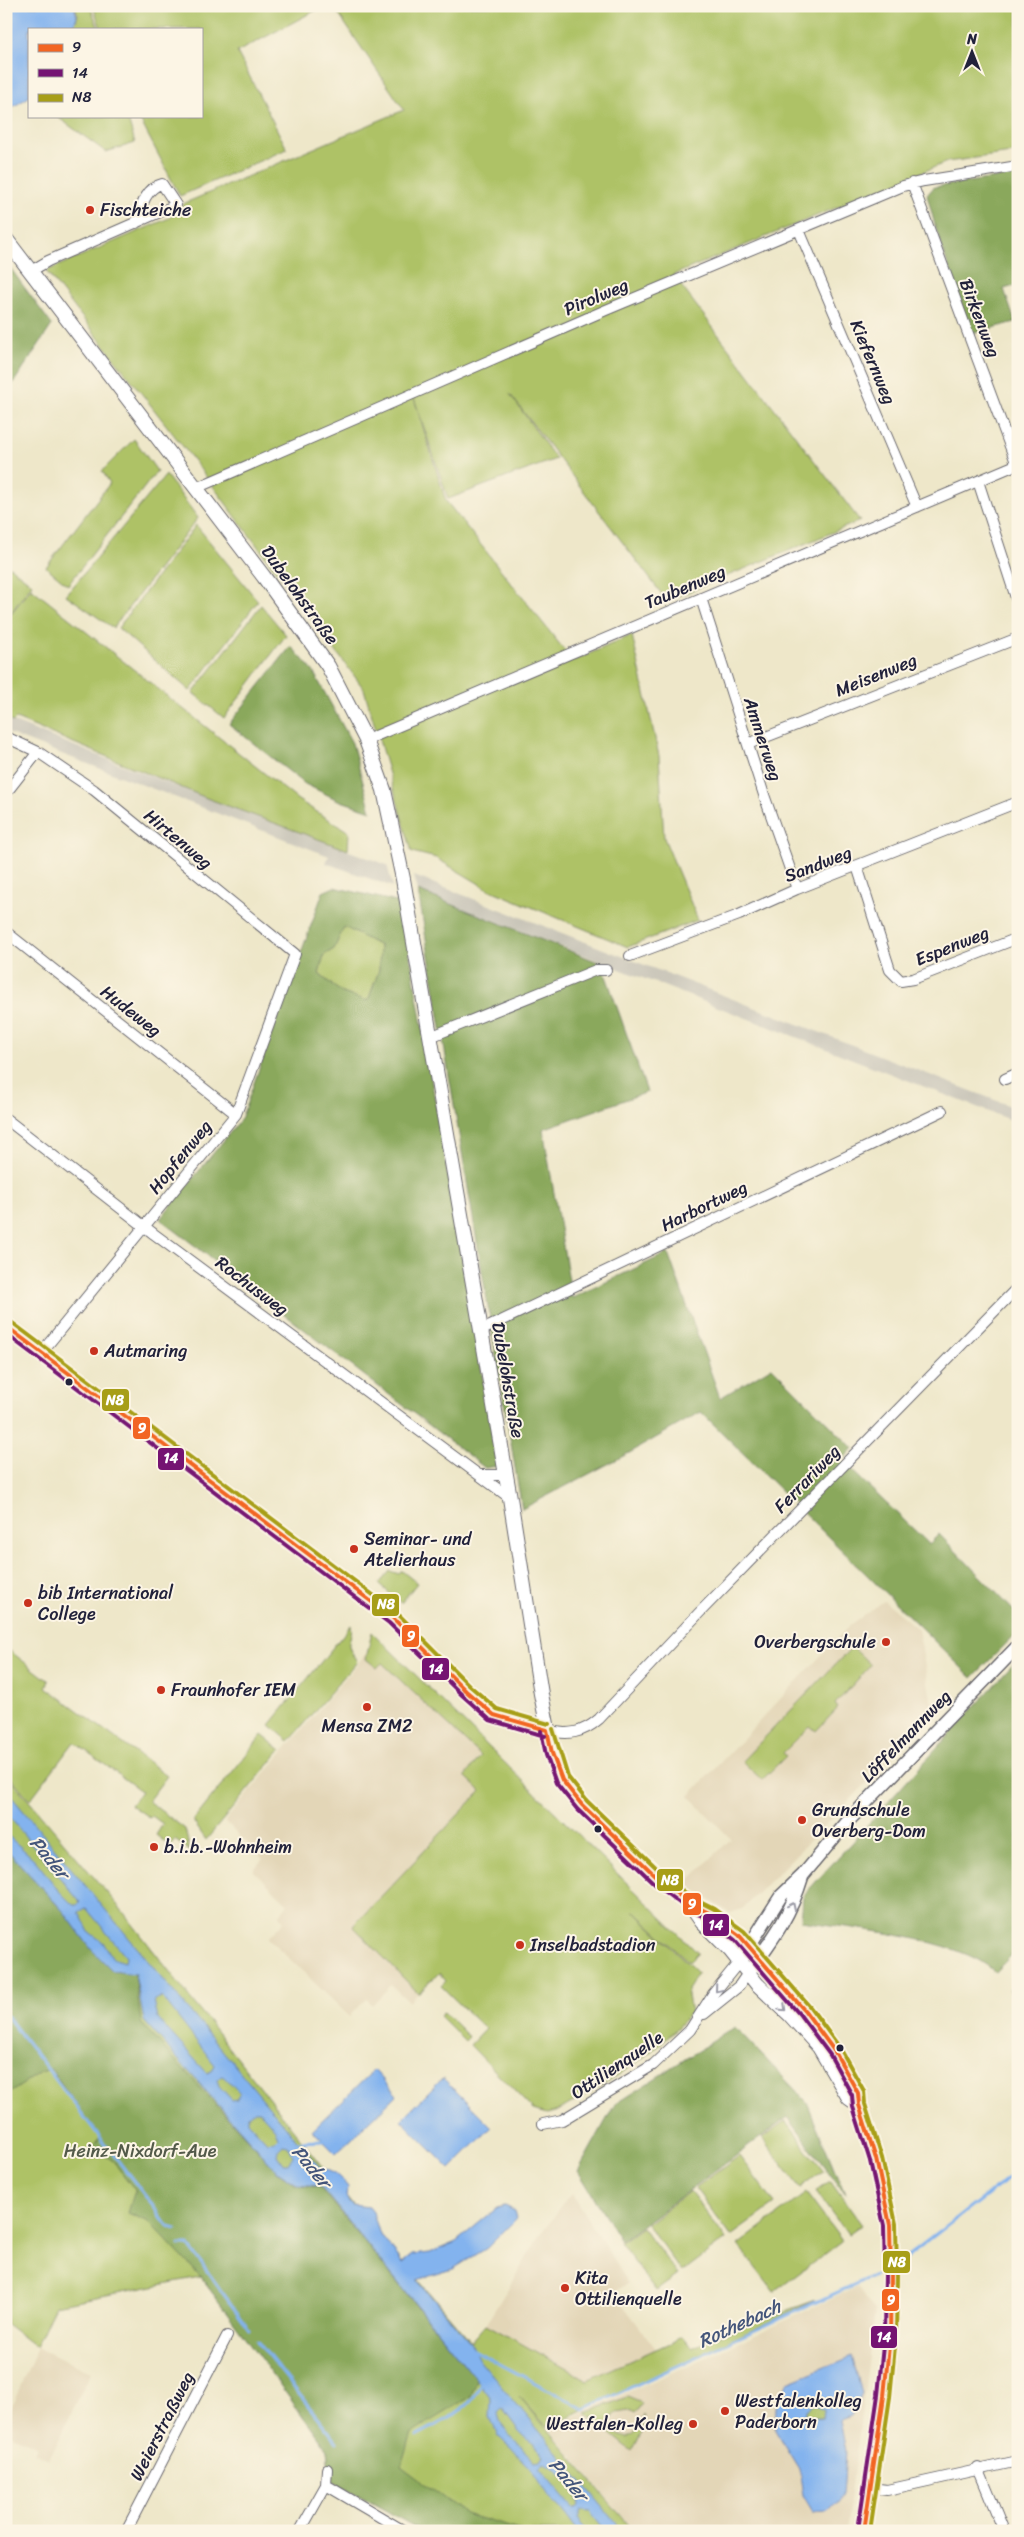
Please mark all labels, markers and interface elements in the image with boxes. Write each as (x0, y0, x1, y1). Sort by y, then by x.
text: N (966, 27, 977, 52)
legend (28, 28, 202, 118)
north arrow (946, 28, 996, 78)
text: 9 (72, 34, 81, 60)
text: 14 (72, 60, 88, 86)
text: N8 (72, 84, 91, 110)
place label: Fischteiche (100, 194, 191, 226)
marker: Fischteiche (84, 204, 96, 216)
street label: Pirolweg (559, 269, 633, 325)
street label: Birkenweg (950, 274, 1010, 362)
street label: Kiefernweg (841, 314, 905, 410)
street label: Dubelohstraße (253, 538, 347, 652)
street label: Taubenweg (639, 555, 731, 619)
street label: Meisenweg (830, 644, 922, 706)
street label: Ammerweg (734, 692, 792, 785)
street label: Hirtenweg (136, 800, 220, 878)
street label: Sandweg (779, 836, 857, 892)
street label: Espenweg (910, 917, 994, 975)
street label: Hudeweg (93, 976, 169, 1046)
street label: Hopfenweg (140, 1113, 220, 1201)
street label: Harbortweg (655, 1171, 753, 1241)
street label: Rochusweg (208, 1247, 296, 1325)
street label: Dubelohstraße (482, 1319, 534, 1441)
place label: Autmaring (103, 1335, 187, 1367)
marker: Autmaring (88, 1345, 100, 1357)
unlabelled marker (64, 1377, 74, 1387)
line badge: N8 (101, 1388, 130, 1412)
text: N8 (105, 1388, 125, 1413)
line badge: 9 (132, 1416, 151, 1440)
text: 9 (138, 1416, 147, 1441)
street label: Ferrariweg (766, 1437, 848, 1521)
text: 14 (164, 1446, 179, 1471)
line badge: 14 (157, 1447, 185, 1471)
place label: Seminar- und Atelierhaus (363, 1523, 473, 1576)
marker: Seminar- und Atelierhaus (348, 1543, 360, 1555)
place label: bib International College (38, 1577, 174, 1630)
text: N8 (376, 1592, 396, 1617)
line badge: N8 (371, 1593, 400, 1617)
marker: bib International College (22, 1597, 34, 1609)
line badge: 9 (401, 1624, 420, 1648)
text: 9 (407, 1624, 416, 1649)
place label: Overbergschule (754, 1626, 876, 1658)
marker: Overbergschule (880, 1636, 892, 1648)
line badge: 14 (421, 1657, 450, 1681)
text: 14 (429, 1657, 444, 1682)
place label: Fraunhofer IEM (171, 1674, 296, 1706)
street label: Löffelmannweg (853, 1682, 959, 1790)
marker: Fraunhofer IEM (155, 1684, 167, 1696)
marker: Mensa ZM2 (361, 1701, 373, 1713)
place label: Mensa ZM2 (322, 1710, 412, 1742)
place label: Grundschule Overberg-Dom (812, 1794, 926, 1847)
marker: Grundschule Overberg-Dom (796, 1814, 808, 1826)
unlabelled marker (593, 1824, 603, 1834)
water label: Pader (21, 1828, 80, 1889)
place label: b.i.b.-Wohnheim (164, 1831, 292, 1863)
marker: b.i.b.-Wohnheim (148, 1841, 160, 1853)
line badge: N8 (656, 1868, 684, 1892)
text: N8 (660, 1868, 680, 1893)
line badge: 9 (682, 1892, 702, 1916)
text: 9 (688, 1892, 697, 1917)
one-way arrow (786, 1902, 796, 1911)
line badge: 14 (702, 1913, 730, 1937)
text: 14 (709, 1913, 724, 1938)
place label: Inselbadstadion (529, 1929, 656, 1961)
marker: Inselbadstadion (514, 1939, 526, 1951)
one-way arrow (715, 1983, 724, 1992)
one-way arrow (777, 2002, 786, 2011)
street label: Ottilienquelle (564, 2022, 670, 2108)
unlabelled marker (835, 2043, 845, 2053)
park label: Heinz-Nixdorf-Aue (64, 2135, 217, 2167)
water label: Pader (283, 2137, 342, 2198)
line badge: N8 (882, 2250, 911, 2274)
text: N8 (887, 2250, 907, 2275)
place label: Kita Ottilienquelle (575, 2262, 682, 2315)
marker: Kita Ottilienquelle (559, 2282, 571, 2294)
line badge: 9 (881, 2288, 900, 2312)
text: 9 (887, 2288, 896, 2313)
water label: Rothebach (692, 2289, 788, 2357)
line badge: 14 (870, 2325, 898, 2349)
text: 14 (877, 2325, 892, 2350)
street label: Weierstraßweg (121, 2366, 203, 2486)
place label: Westfalenkolleg Paderborn (735, 2385, 862, 2438)
marker: Westfalenkolleg Paderborn (719, 2405, 731, 2417)
place label: Westfalen-Kolleg (546, 2408, 683, 2440)
marker: Westfalen-Kolleg (687, 2418, 699, 2430)
water label: Pader (540, 2450, 599, 2511)

